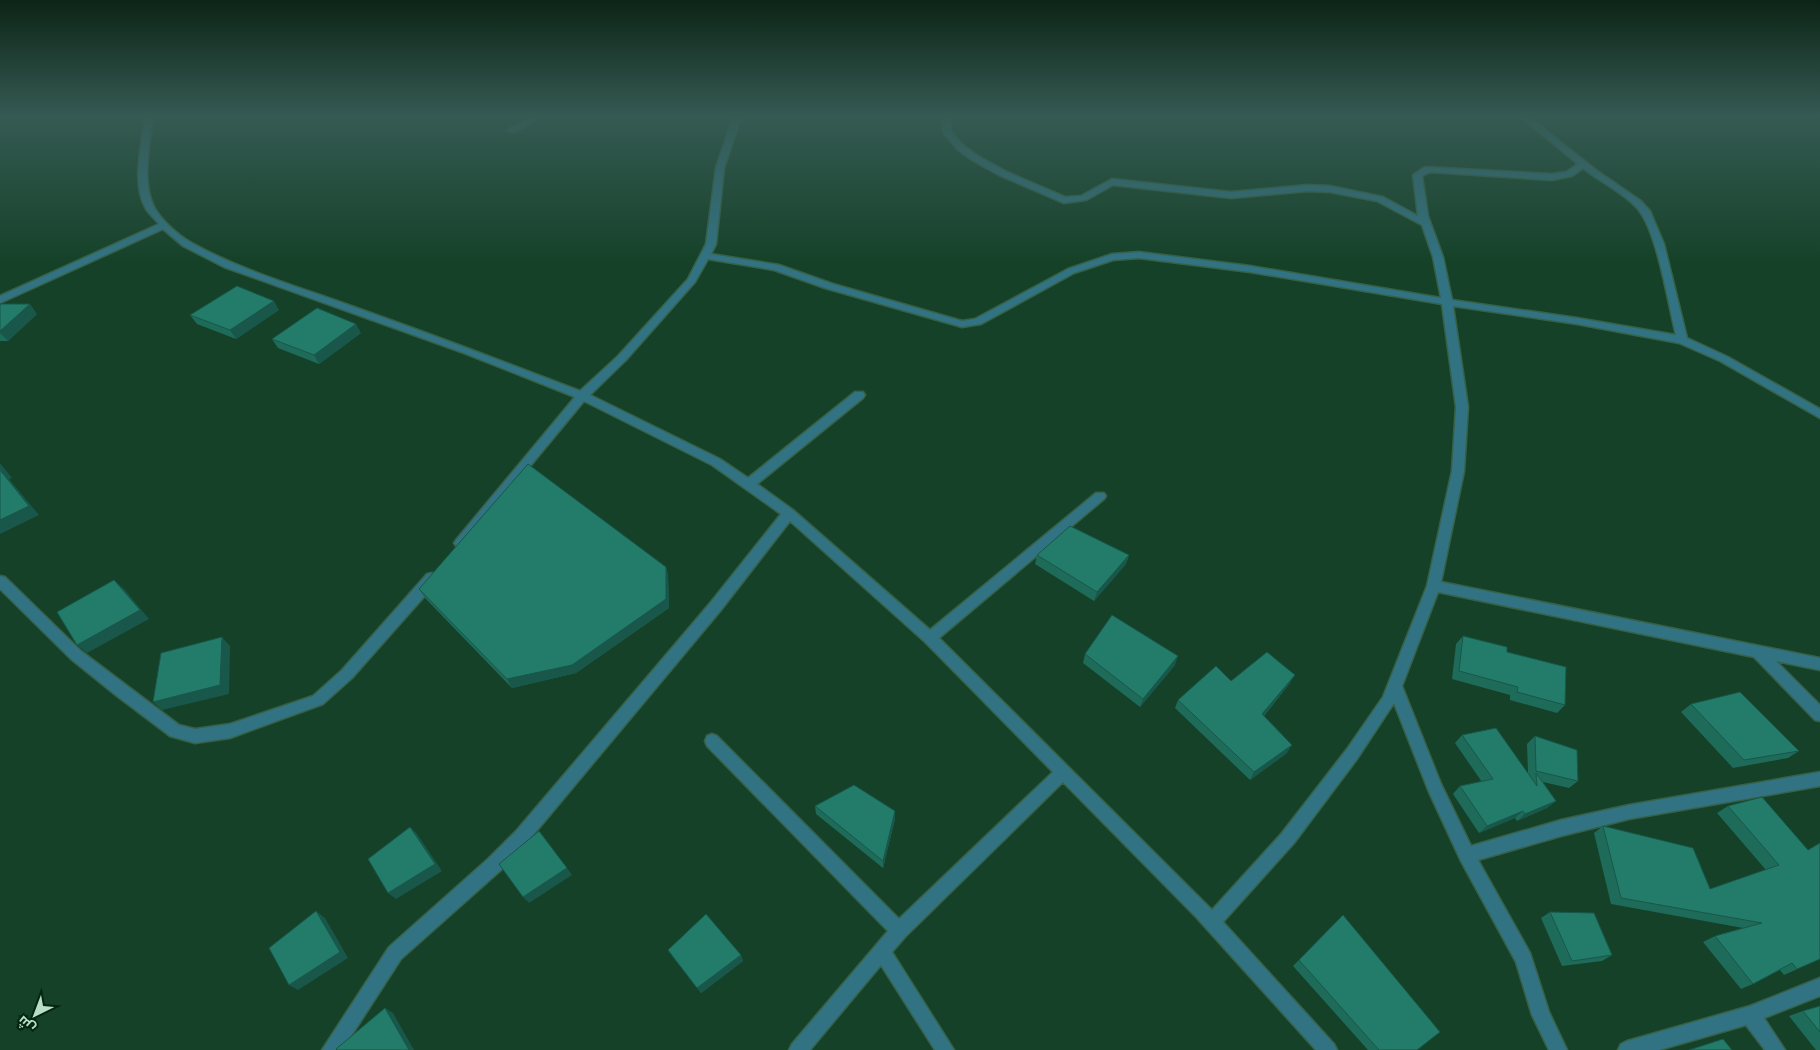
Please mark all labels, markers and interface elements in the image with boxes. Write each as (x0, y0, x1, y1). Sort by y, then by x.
north arrow (10, 990, 60, 1040)
text: ش (14, 1012, 39, 1037)

